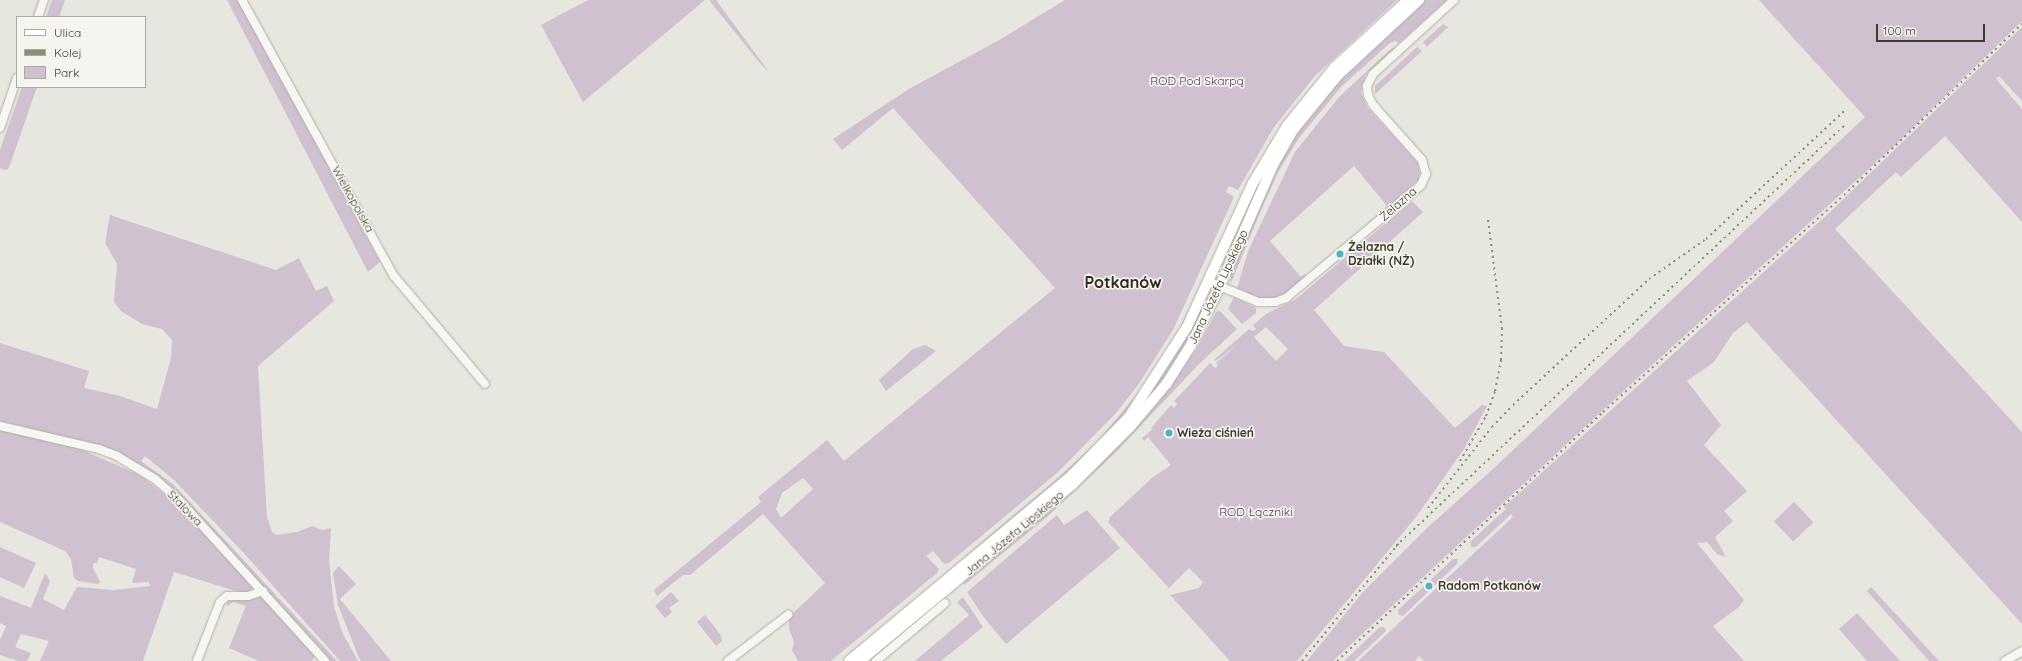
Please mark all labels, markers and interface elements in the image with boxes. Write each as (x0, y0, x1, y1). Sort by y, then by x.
legend (16, 16, 146, 88)
scale bar (1878, 16, 1987, 42)
text: 100 m (1883, 23, 1916, 38)
text: Ulica (54, 25, 81, 40)
text: Kolej (54, 45, 82, 60)
text: Park (54, 65, 79, 80)
park label: ROD Pod Skarpą (1150, 74, 1244, 88)
street label: Wielkopolska (329, 163, 377, 235)
street label: Żelazna (1376, 184, 1420, 224)
street label: Jana Józefa Lipskiego (1185, 227, 1251, 347)
place label: Żelazna / Działki (NŻ) (1348, 240, 1414, 268)
marker: Żelazna / Działki (NŻ) (1335, 249, 1345, 259)
district label: Potkanów (1085, 272, 1161, 292)
place label: Wieża ciśnień (1177, 426, 1254, 440)
marker: Wieża ciśnień (1164, 428, 1174, 438)
street label: Stalowa (164, 487, 206, 529)
street label: Jana Józefa Lipskiego (962, 487, 1066, 579)
park label: ROD Łączniki (1219, 505, 1293, 519)
place label: Radom Potkanów (1438, 579, 1541, 593)
marker: Radom Potkanów (1423, 580, 1435, 592)

